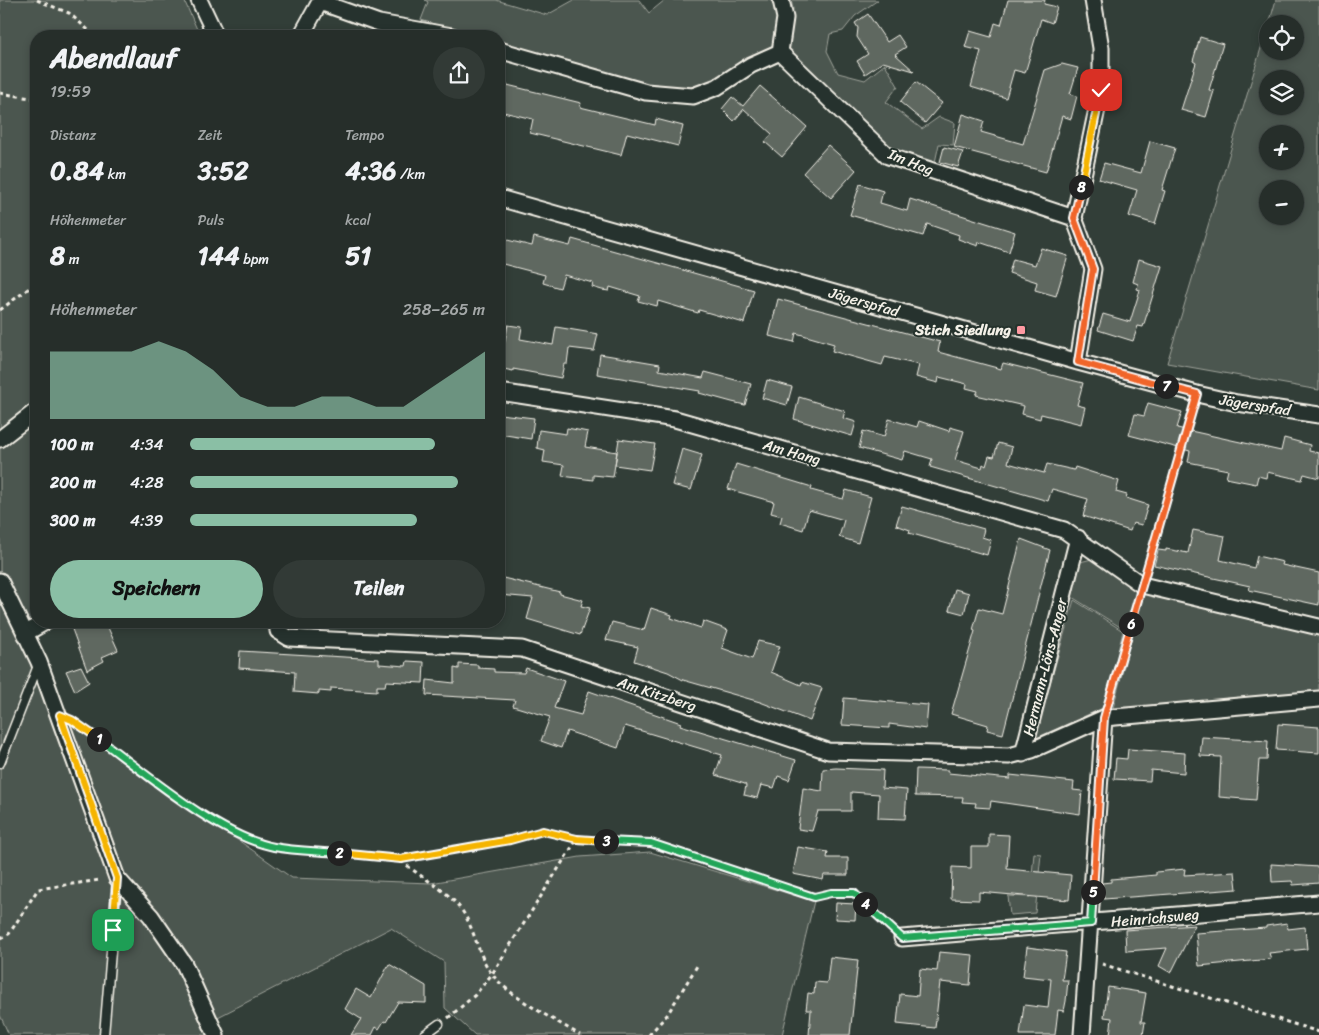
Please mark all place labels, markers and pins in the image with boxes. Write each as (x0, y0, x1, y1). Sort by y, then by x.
pin (1080, 69, 1122, 111)
pin: 8 (1068, 174, 1094, 200)
place label: Stich Siedlung (914, 317, 1011, 343)
marker: Stich Siedlung (1015, 324, 1027, 336)
pin: 7 (1154, 374, 1178, 398)
pin: 6 (1118, 612, 1144, 636)
pin: 1 (86, 726, 112, 752)
pin: 3 (594, 828, 618, 854)
pin: 2 (326, 840, 352, 866)
pin: 5 (1080, 880, 1106, 904)
pin: 4 (852, 892, 878, 916)
pin (92, 909, 134, 951)

